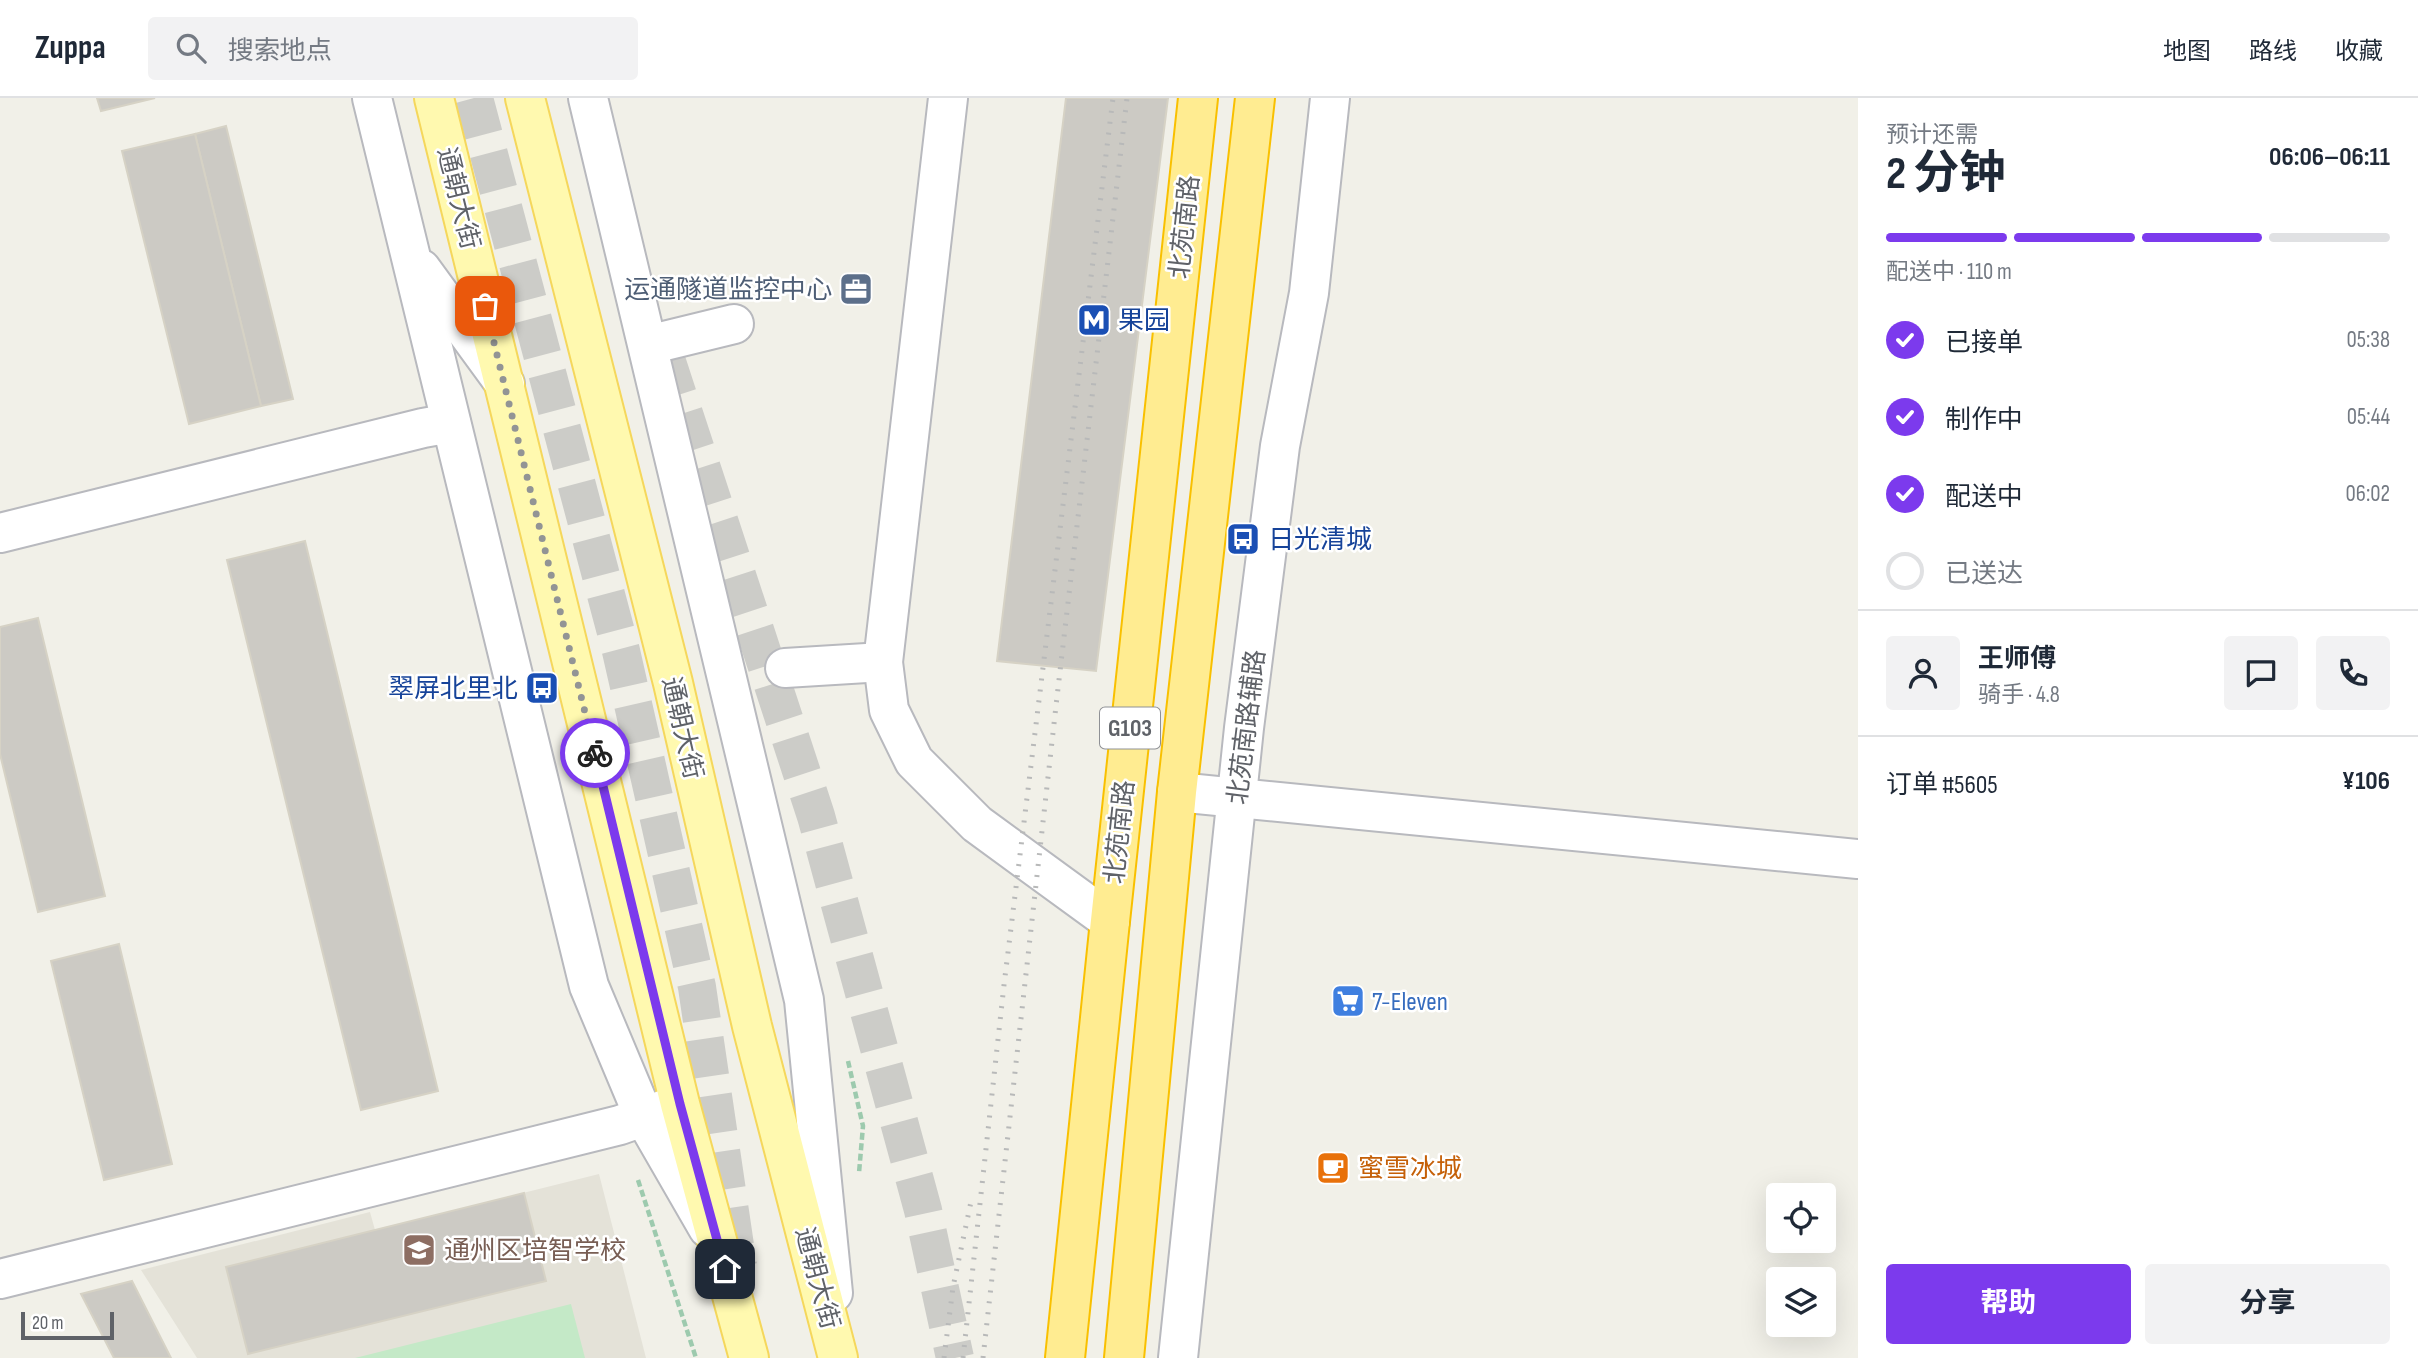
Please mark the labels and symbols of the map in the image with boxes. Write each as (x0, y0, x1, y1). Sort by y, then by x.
street label: 通朝大街 (430, 144, 485, 253)
street label: 北苑南路 (1165, 174, 1206, 280)
office icon: 运通隧道监控中心 (837, 270, 875, 308)
place label: 运通隧道监控中心 (624, 275, 832, 306)
pin (455, 276, 515, 336)
metro station icon: 果园 (1075, 301, 1113, 339)
place label: 果园 (1118, 306, 1170, 337)
bus stop icon: 日光清城 (1224, 520, 1262, 558)
place label: 日光清城 (1268, 525, 1372, 556)
street label: 北苑南路辅路 (1223, 648, 1272, 806)
bus stop icon: 翠屏北里北 (523, 669, 561, 707)
place label: 翠屏北里北 (388, 674, 518, 705)
street label: 通朝大街 (655, 674, 708, 782)
road number: G103 (1100, 708, 1160, 748)
courier (560, 718, 630, 788)
street label: 北苑南路 (1100, 779, 1141, 885)
supermarket icon: 7-Eleven (1329, 982, 1367, 1020)
place label: 7-Eleven (1372, 987, 1448, 1018)
cafe icon: 蜜雪冰城 (1314, 1149, 1352, 1187)
place label: 蜜雪冰城 (1358, 1154, 1462, 1185)
street label: 通朝大街 (788, 1224, 845, 1333)
school or university icon: 通州区培智学校 (400, 1231, 438, 1269)
place label: 通州区培智学校 (444, 1236, 626, 1267)
pin (695, 1239, 755, 1299)
scale bar (21, 1309, 114, 1341)

